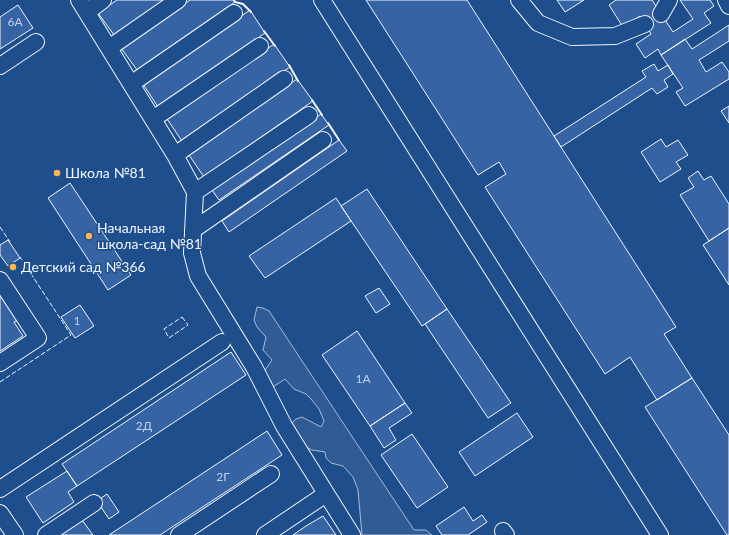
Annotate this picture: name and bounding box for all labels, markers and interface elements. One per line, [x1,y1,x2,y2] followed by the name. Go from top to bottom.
[7,14,23,29] house number: 6А
[65,164,146,181] place label: Школа №81
[52,168,62,178] marker: Школа №81
[97,219,202,252] place label: Начальная школа-сад №81
[84,231,94,241] marker: Начальная школа-сад №81
[21,258,146,275] place label: Детский сад №366
[8,262,18,272] marker: Детский сад №366
[74,313,81,328] house number: 1
[355,371,371,386] house number: 1А
[136,418,153,433] house number: 2Д
[216,469,230,484] house number: 2Г

